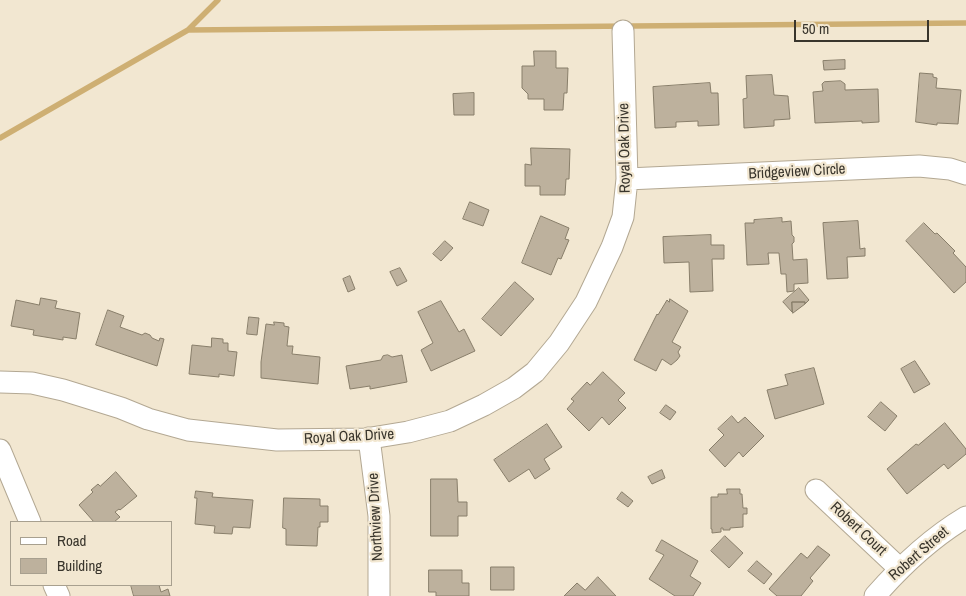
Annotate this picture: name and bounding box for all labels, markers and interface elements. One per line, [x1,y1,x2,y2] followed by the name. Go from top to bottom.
[796,10,931,42] scale bar
[802,18,829,39] text: 50 m
[615,103,635,193] street label: Royal Oak Drive
[748,160,846,184] street label: Bridgeview Circle
[303,426,395,448] street label: Royal Oak Drive
[365,473,387,561] street label: Northview Drive
[826,498,890,560] street label: Robert Court
[10,521,172,586] legend
[885,523,953,585] street label: Robert Street
[57,530,86,551] text: Road
[57,555,102,576] text: Building

